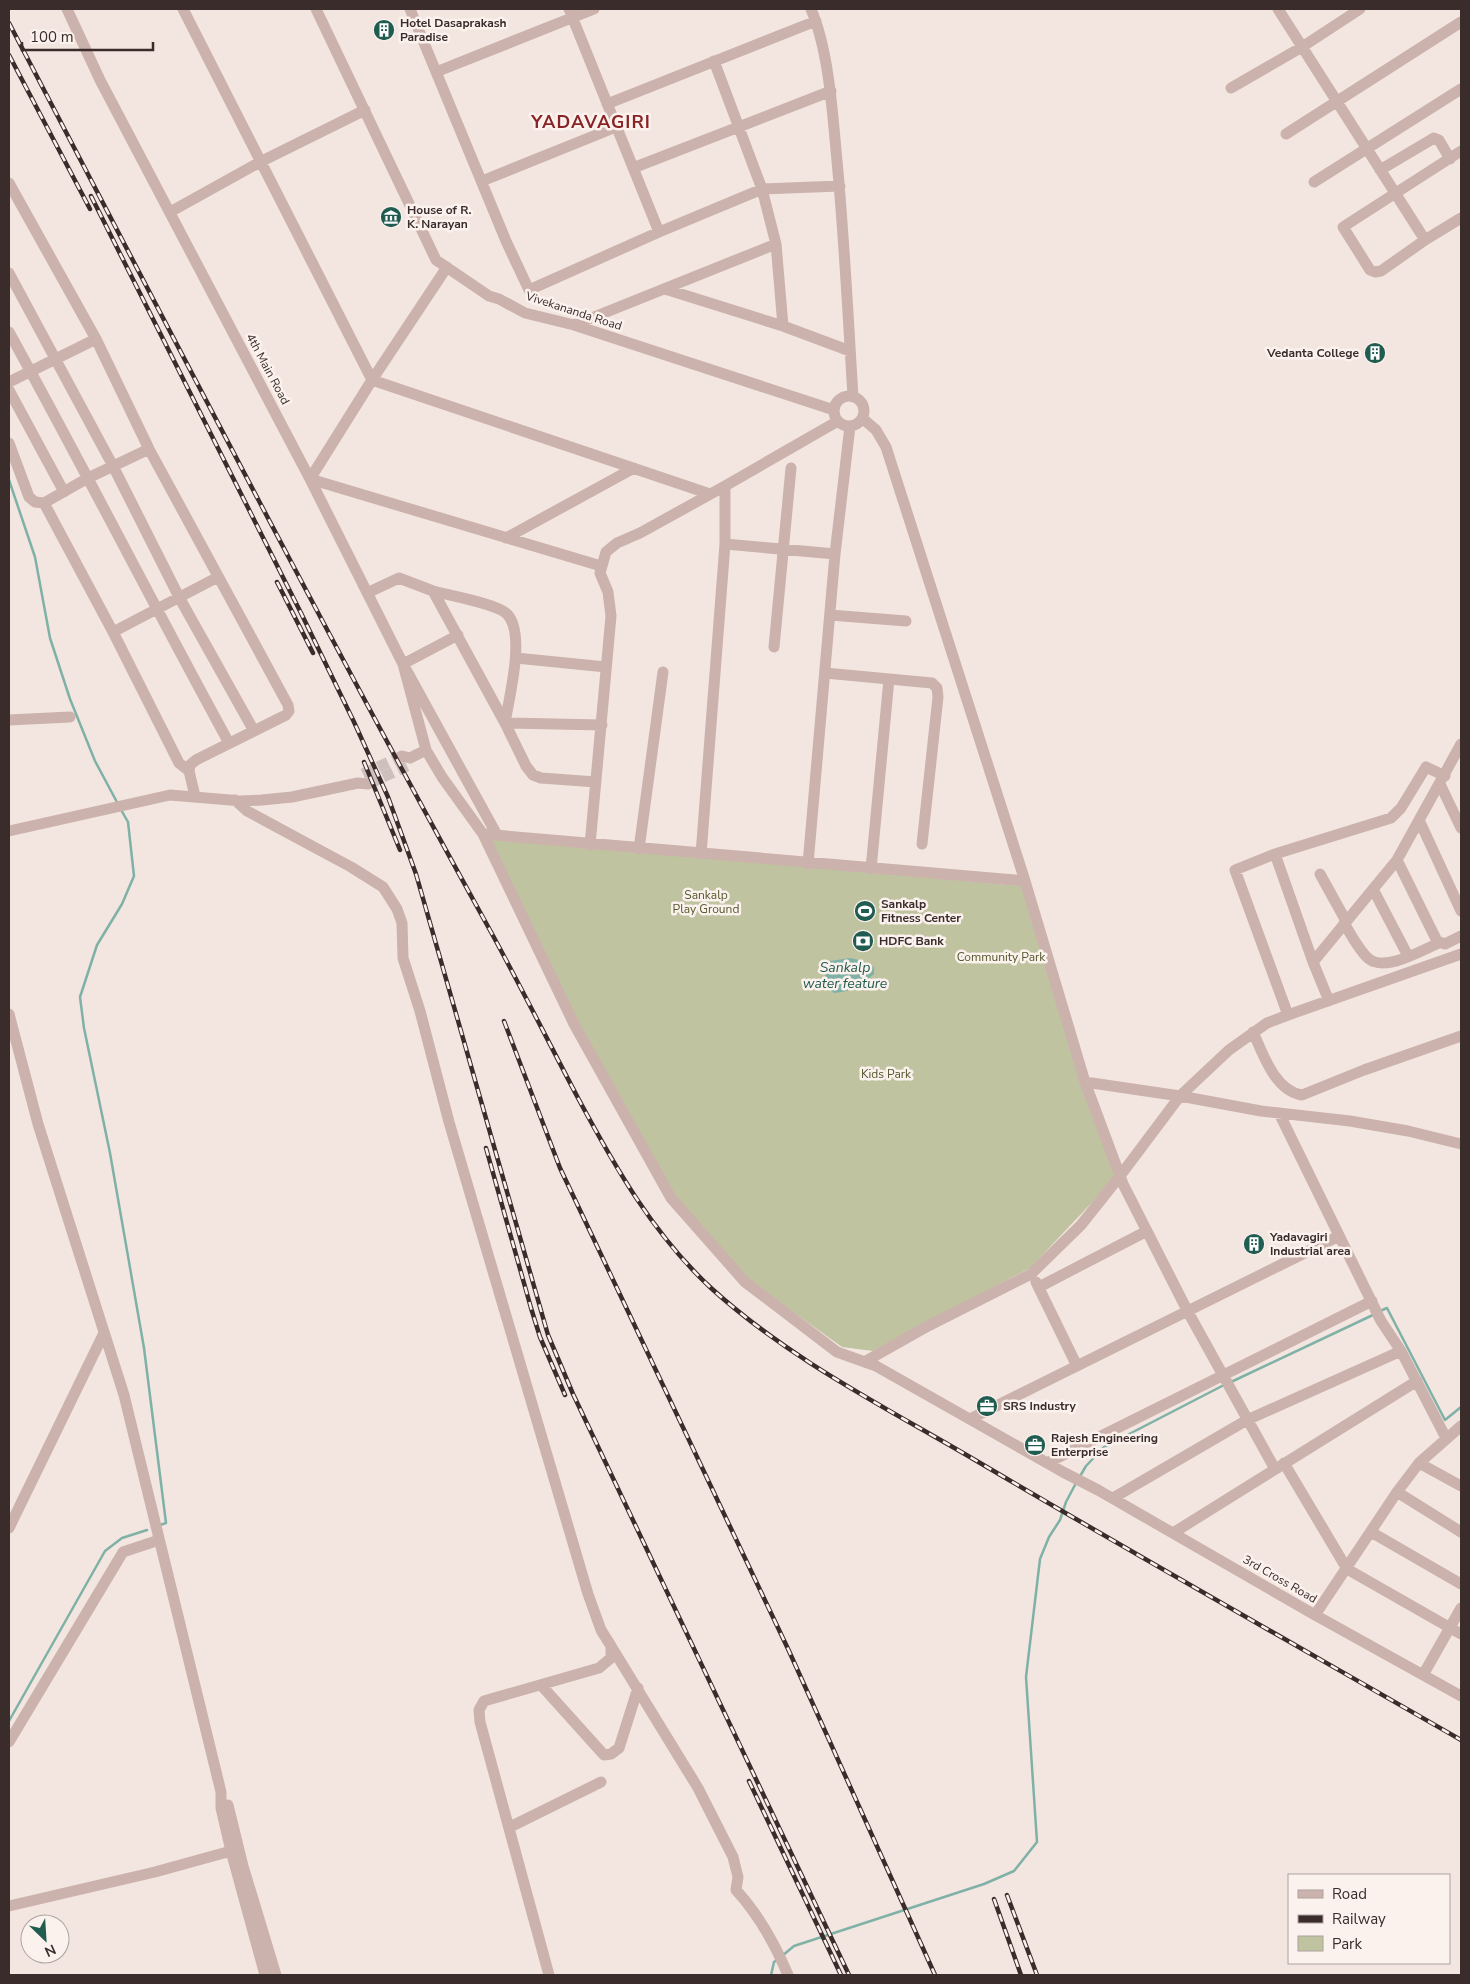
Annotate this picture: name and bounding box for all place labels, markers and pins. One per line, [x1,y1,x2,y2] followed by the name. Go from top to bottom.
[400,15,507,45] place label: Hotel Dasaprakash Paradise
[372,18,396,42] building icon: Hotel Dasaprakash Paradise
[407,202,471,232] place label: House of R. K. Narayan
[379,205,403,229] museum icon: House of R. K. Narayan
[1363,341,1387,365] building icon: Vedanta College
[1266,345,1359,361] place label: Vedanta College
[881,896,961,926] place label: Sankalp Fitness Center
[853,899,877,923] sports icon: Sankalp Fitness Center
[851,929,875,953] bank icon: HDFC Bank
[879,933,944,949] place label: HDFC Bank
[1269,1229,1351,1259] place label: Yadavagiri Industrial area
[1242,1232,1266,1256] building icon: Yadavagiri Industrial area
[975,1394,999,1418] office icon: SRS Industry
[1003,1398,1077,1414] place label: SRS Industry
[1051,1430,1158,1460] place label: Rajesh Engineering Enterprise
[1023,1433,1047,1457] office icon: Rajesh Engineering Enterprise

